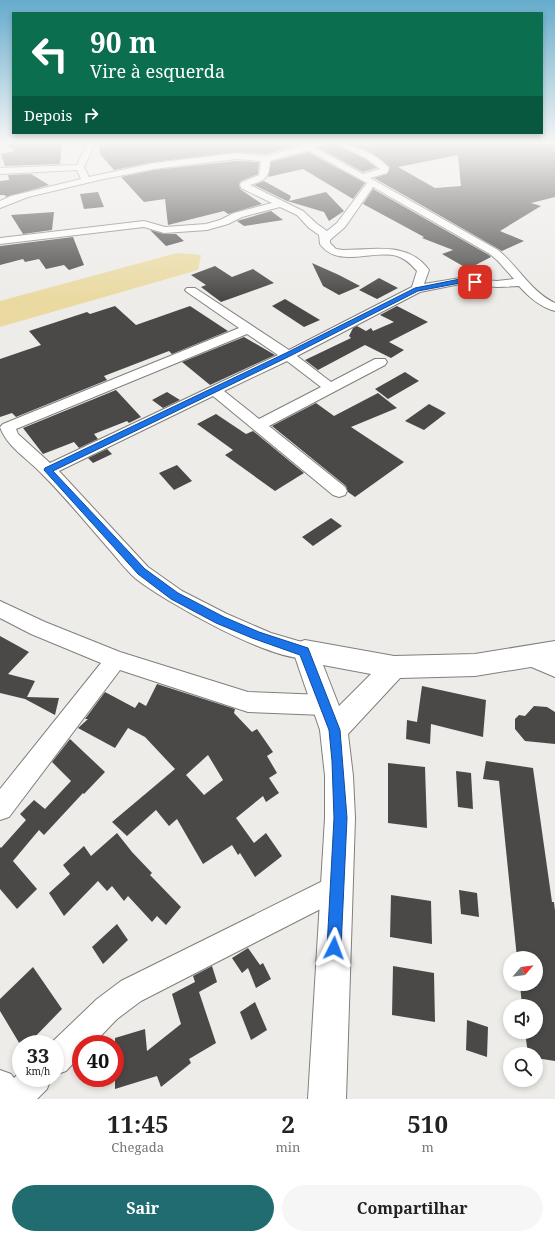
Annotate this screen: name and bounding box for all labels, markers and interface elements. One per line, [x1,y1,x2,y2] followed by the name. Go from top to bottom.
[90,23,157,61] text: 90 m
[24,28,76,80] icon: left
[90,59,225,83] text: Vire à esquerda
[80,104,102,126] icon: right
[24,105,72,125] text: Depois
[458,265,492,299] pin
[464,271,486,293] icon: arrive
[313,927,355,969] position arrow
[503,951,543,991] north arrow
[503,951,543,1087] map controls
[503,999,543,1039] button: sound
[72,1035,124,1087] speed limit sign: 40
[27,1042,49,1069] text: 33
[503,1047,543,1087] button: search
[26,1064,50,1078] text: km/h
[107,1107,169,1140] text: 11:45
[281,1107,295,1140] text: 2
[407,1107,448,1140] text: 510
[111,1138,164,1156] text: Chegada
[275,1138,300,1156] text: min
[421,1138,434,1156] text: m
[12,1185,274,1231] button: Sair
[282,1185,543,1231] button: Compartilhar

